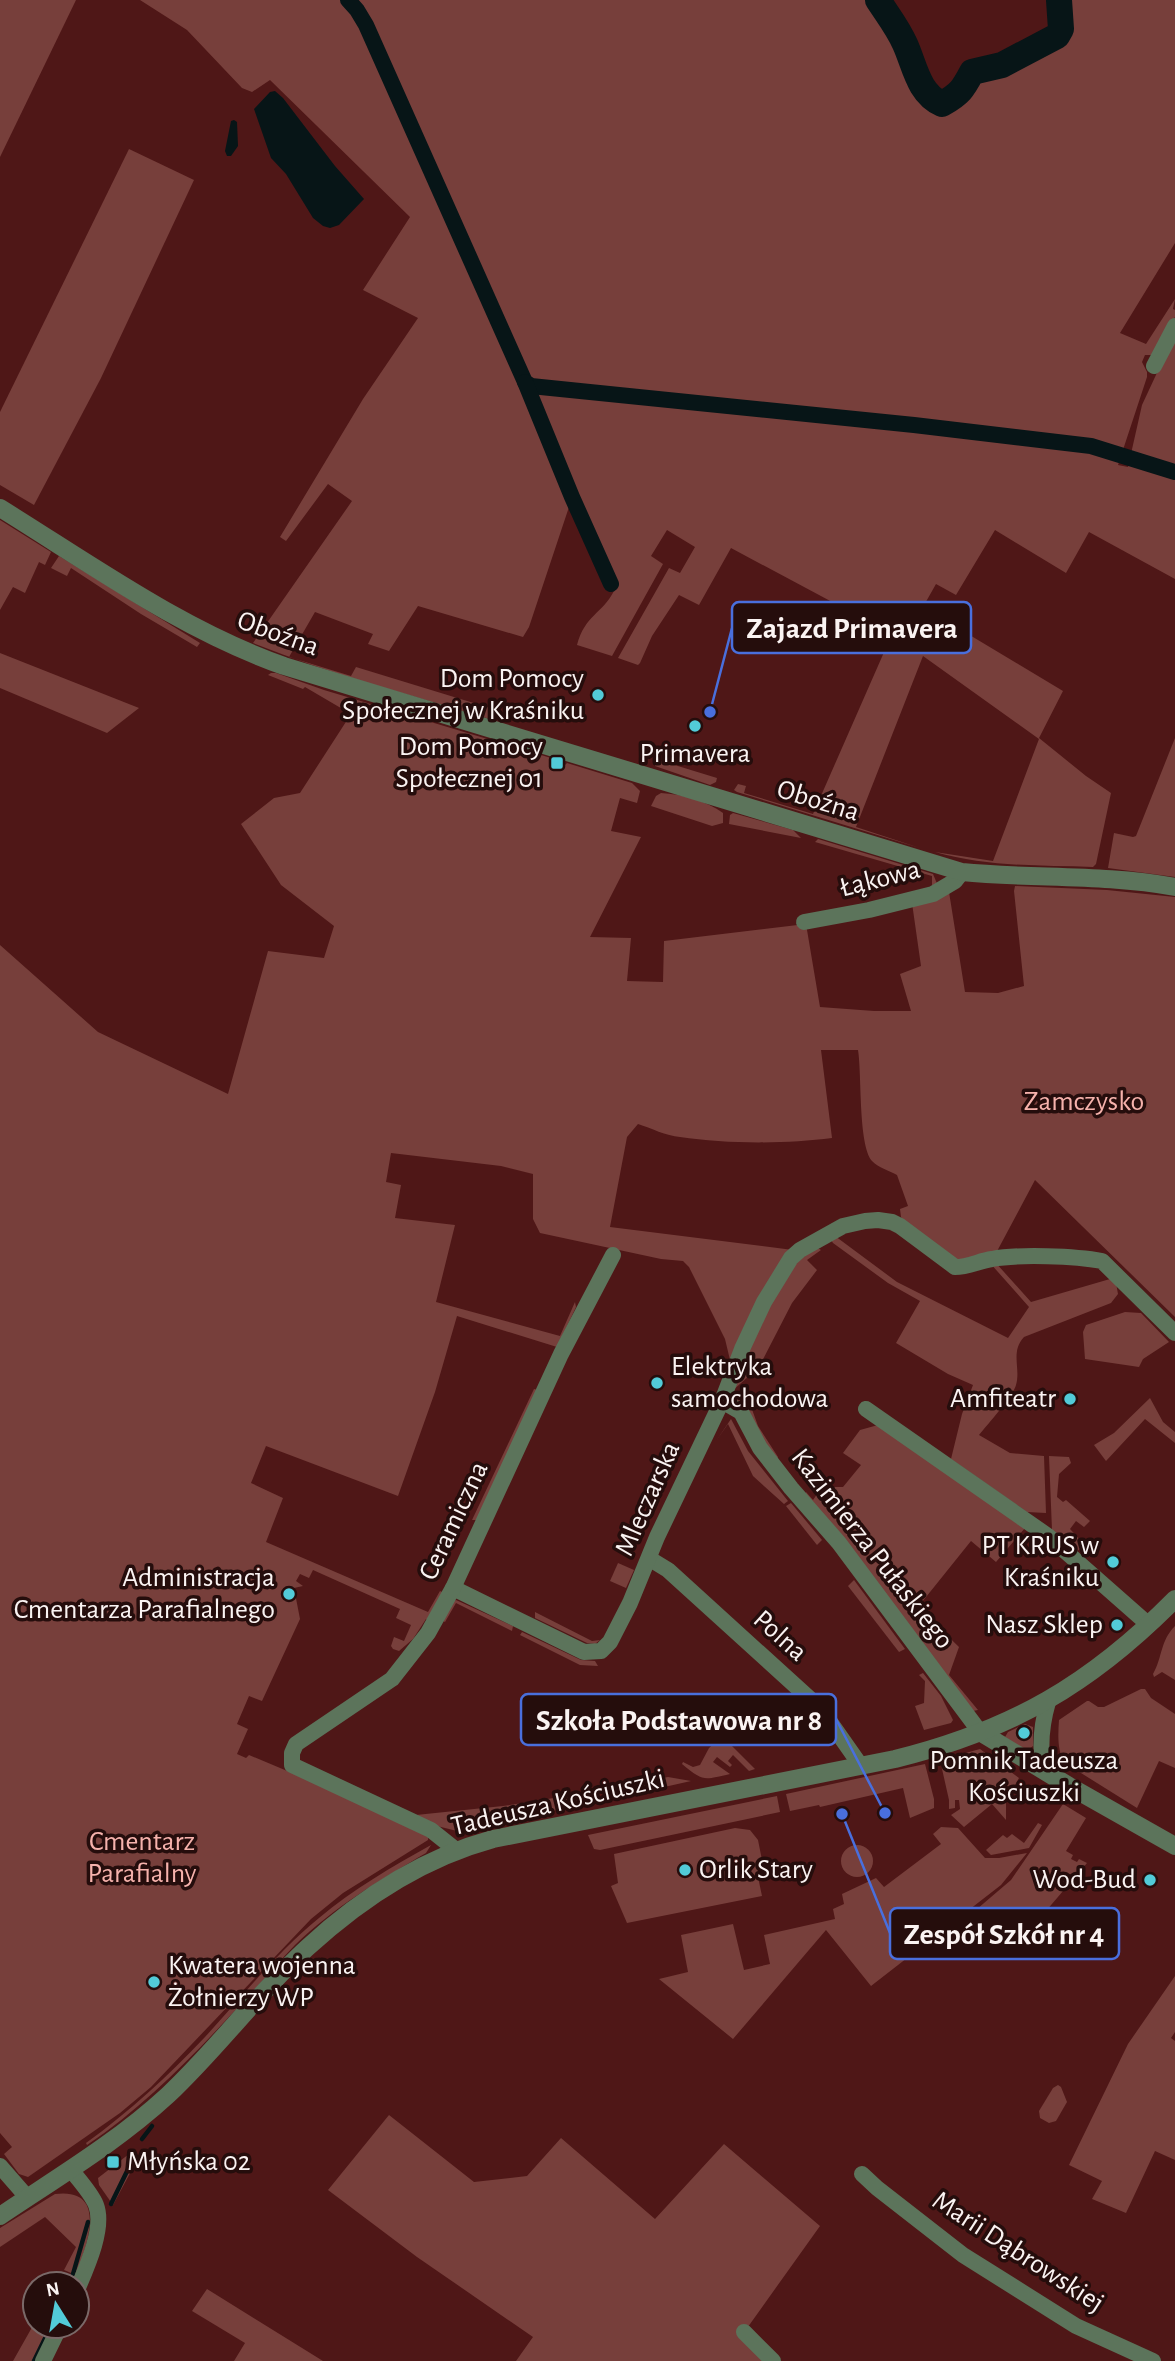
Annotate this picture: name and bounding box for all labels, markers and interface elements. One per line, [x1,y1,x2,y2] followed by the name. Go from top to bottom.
[732,602,971,653] callout: Zajazd Primavera
[234,606,323,662] street label: Oboźna
[746,614,958,644] text: Zajazd Primavera
[342,665,584,725] place label: Dom Pomocy Społecznej w Kraśniku
[590,687,606,703] marker: Dom Pomocy Społecznej w Kraśniku
[687,718,703,734] marker: Primavera
[395,733,543,793] place label: Dom Pomocy Społecznej 01
[639,740,751,768] place label: Primavera
[549,755,565,771] marker: Dom Pomocy Społecznej 01
[774,775,863,827] street label: Oboźna
[837,855,923,903] street label: Łąkowa
[1024,1088,1144,1116] park label: Zamczysko
[671,1353,829,1413] place label: Elektryka samochodowa
[649,1375,665,1391] marker: Elektryka samochodowa
[950,1385,1056,1413] place label: Amfiteatr
[1062,1391,1078,1407] marker: Amfiteatr
[611,1438,686,1560] street label: Mleczarska
[786,1444,958,1654] street label: Kazimierza Pułaskiego
[414,1457,494,1585] street label: Ceramiczna
[982,1532,1099,1592] place label: PT KRUS w Kraśniku
[1105,1554,1121,1570] marker: PT KRUS w Kraśniku
[14,1564,275,1624] place label: Administracja Cmentarza Parafialnego
[281,1586,297,1602] marker: Administracja Cmentarza Parafialnego
[748,1605,812,1667] street label: Polna
[985,1611,1103,1639] place label: Nasz Sklep
[1109,1617,1125,1633] marker: Nasz Sklep
[521,1694,836,1745] callout: Szkoła Podstawowa nr 8
[536,1706,822,1736] text: Szkoła Podstawowa nr 8
[1016,1725,1032,1741] marker: Pomnik Tadeusza Kościuszki
[930,1747,1119,1807] place label: Pomnik Tadeusza Kościuszki
[449,1765,667,1841] street label: Tadeusza Kościuszki
[87,1828,197,1888] park label: Cmentarz Parafialny
[699,1856,813,1884] place label: Orlik Stary
[677,1862,693,1878] marker: Orlik Stary
[1032,1866,1136,1894] place label: Wod-Bud
[1142,1872,1158,1888] marker: Wod-Bud
[890,1908,1119,1959] callout: Zespół Szkół nr 4
[904,1920,1104,1950] text: Zespół Szkół nr 4
[168,1952,356,2012] place label: Kwatera wojenna Żołnierzy WP
[146,1974,162,1990] marker: Kwatera wojenna Żołnierzy WP
[127,2148,250,2176] place label: Młyńska 02
[105,2154,121,2170] marker: Młyńska 02
[927,2186,1109,2318] street label: Marii Dąbrowskiej
[21,2270,91,2340] north arrow
[45,2279,61,2300] text: N

